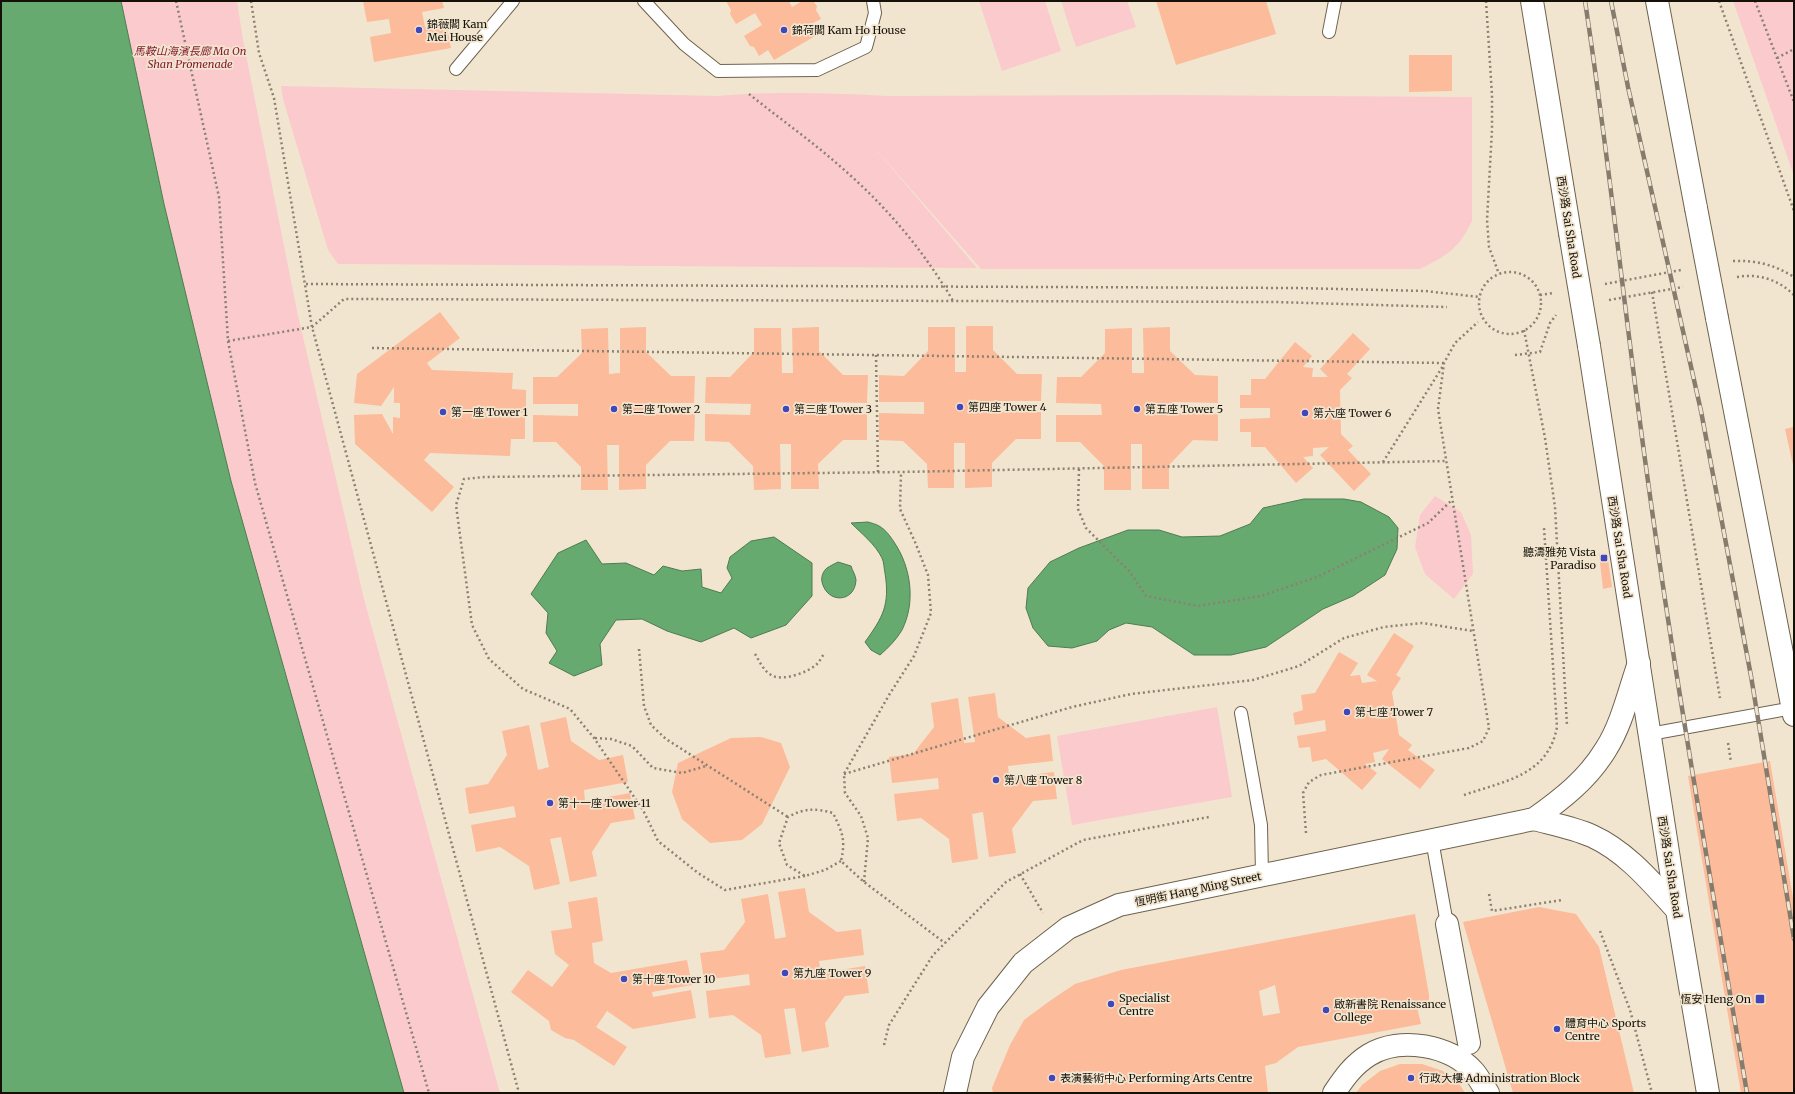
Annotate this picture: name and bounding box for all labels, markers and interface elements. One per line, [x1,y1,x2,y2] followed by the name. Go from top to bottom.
[427,17,487,44] place label: 錦薇閣 Kam Mei House
[792,23,906,37] place label: 錦荷閣 Kam Ho House
[414,25,424,35] marker: 錦薇閣 Kam Mei House
[779,25,789,35] marker: 錦荷閣 Kam Ho House
[134,44,247,71] park label: 馬鞍山海濱長廊 Ma On Shan Promenade
[1554,175,1584,280] street label: 西沙路 Sai Sha Road
[968,400,1047,414] place label: 第四座 Tower 4
[622,402,700,416] place label: 第二座 Tower 2
[794,402,872,416] place label: 第三座 Tower 3
[955,402,965,412] marker: 第四座 Tower 4
[1145,402,1223,416] place label: 第五座 Tower 5
[609,404,619,414] marker: 第二座 Tower 2
[781,404,791,414] marker: 第三座 Tower 3
[1132,404,1142,414] marker: 第五座 Tower 5
[451,405,528,419] place label: 第一座 Tower 1
[1313,406,1392,420] place label: 第六座 Tower 6
[438,407,448,417] marker: 第一座 Tower 1
[1300,408,1310,418] marker: 第六座 Tower 6
[1605,495,1635,600] street label: 西沙路 Sai Sha Road
[1523,545,1597,572] place label: 聽濤雅苑 Vista Paradiso
[1599,553,1609,563] marker: 聽濤雅苑 Vista Paradiso
[1355,705,1433,719] place label: 第七座 Tower 7
[1342,707,1352,717] marker: 第七座 Tower 7
[1004,773,1083,787] place label: 第八座 Tower 8
[991,775,1001,785] marker: 第八座 Tower 8
[558,796,650,810] place label: 第十一座 Tower 11
[545,798,555,808] marker: 第十一座 Tower 11
[1655,815,1685,920] street label: 西沙路 Sai Sha Road
[1133,869,1263,909] street label: 恆明街 Hang Ming Street
[793,966,872,980] place label: 第九座 Tower 9
[780,968,790,978] marker: 第九座 Tower 9
[632,972,715,986] place label: 第十座 Tower 10
[619,974,629,984] marker: 第十座 Tower 10
[1119,991,1171,1018] place label: Specialist Centre
[1680,992,1752,1006] place label: 恆安 Heng On
[1754,993,1766,1005] marker: 恆安 Heng On
[1334,997,1446,1024] place label: 啟新書院 Renaissance College
[1106,999,1116,1009] marker: Specialist Centre
[1321,1005,1331,1015] marker: 啟新書院 Renaissance College
[1565,1016,1646,1043] place label: 體育中心 Sports Centre
[1552,1024,1562,1034] marker: 體育中心 Sports Centre
[1060,1071,1252,1085] place label: 表演藝術中心 Performing Arts Centre
[1419,1071,1580,1085] place label: 行政大樓 Administration Block
[1047,1073,1057,1083] marker: 表演藝術中心 Performing Arts Centre
[1406,1073,1416,1083] marker: 行政大樓 Administration Block

